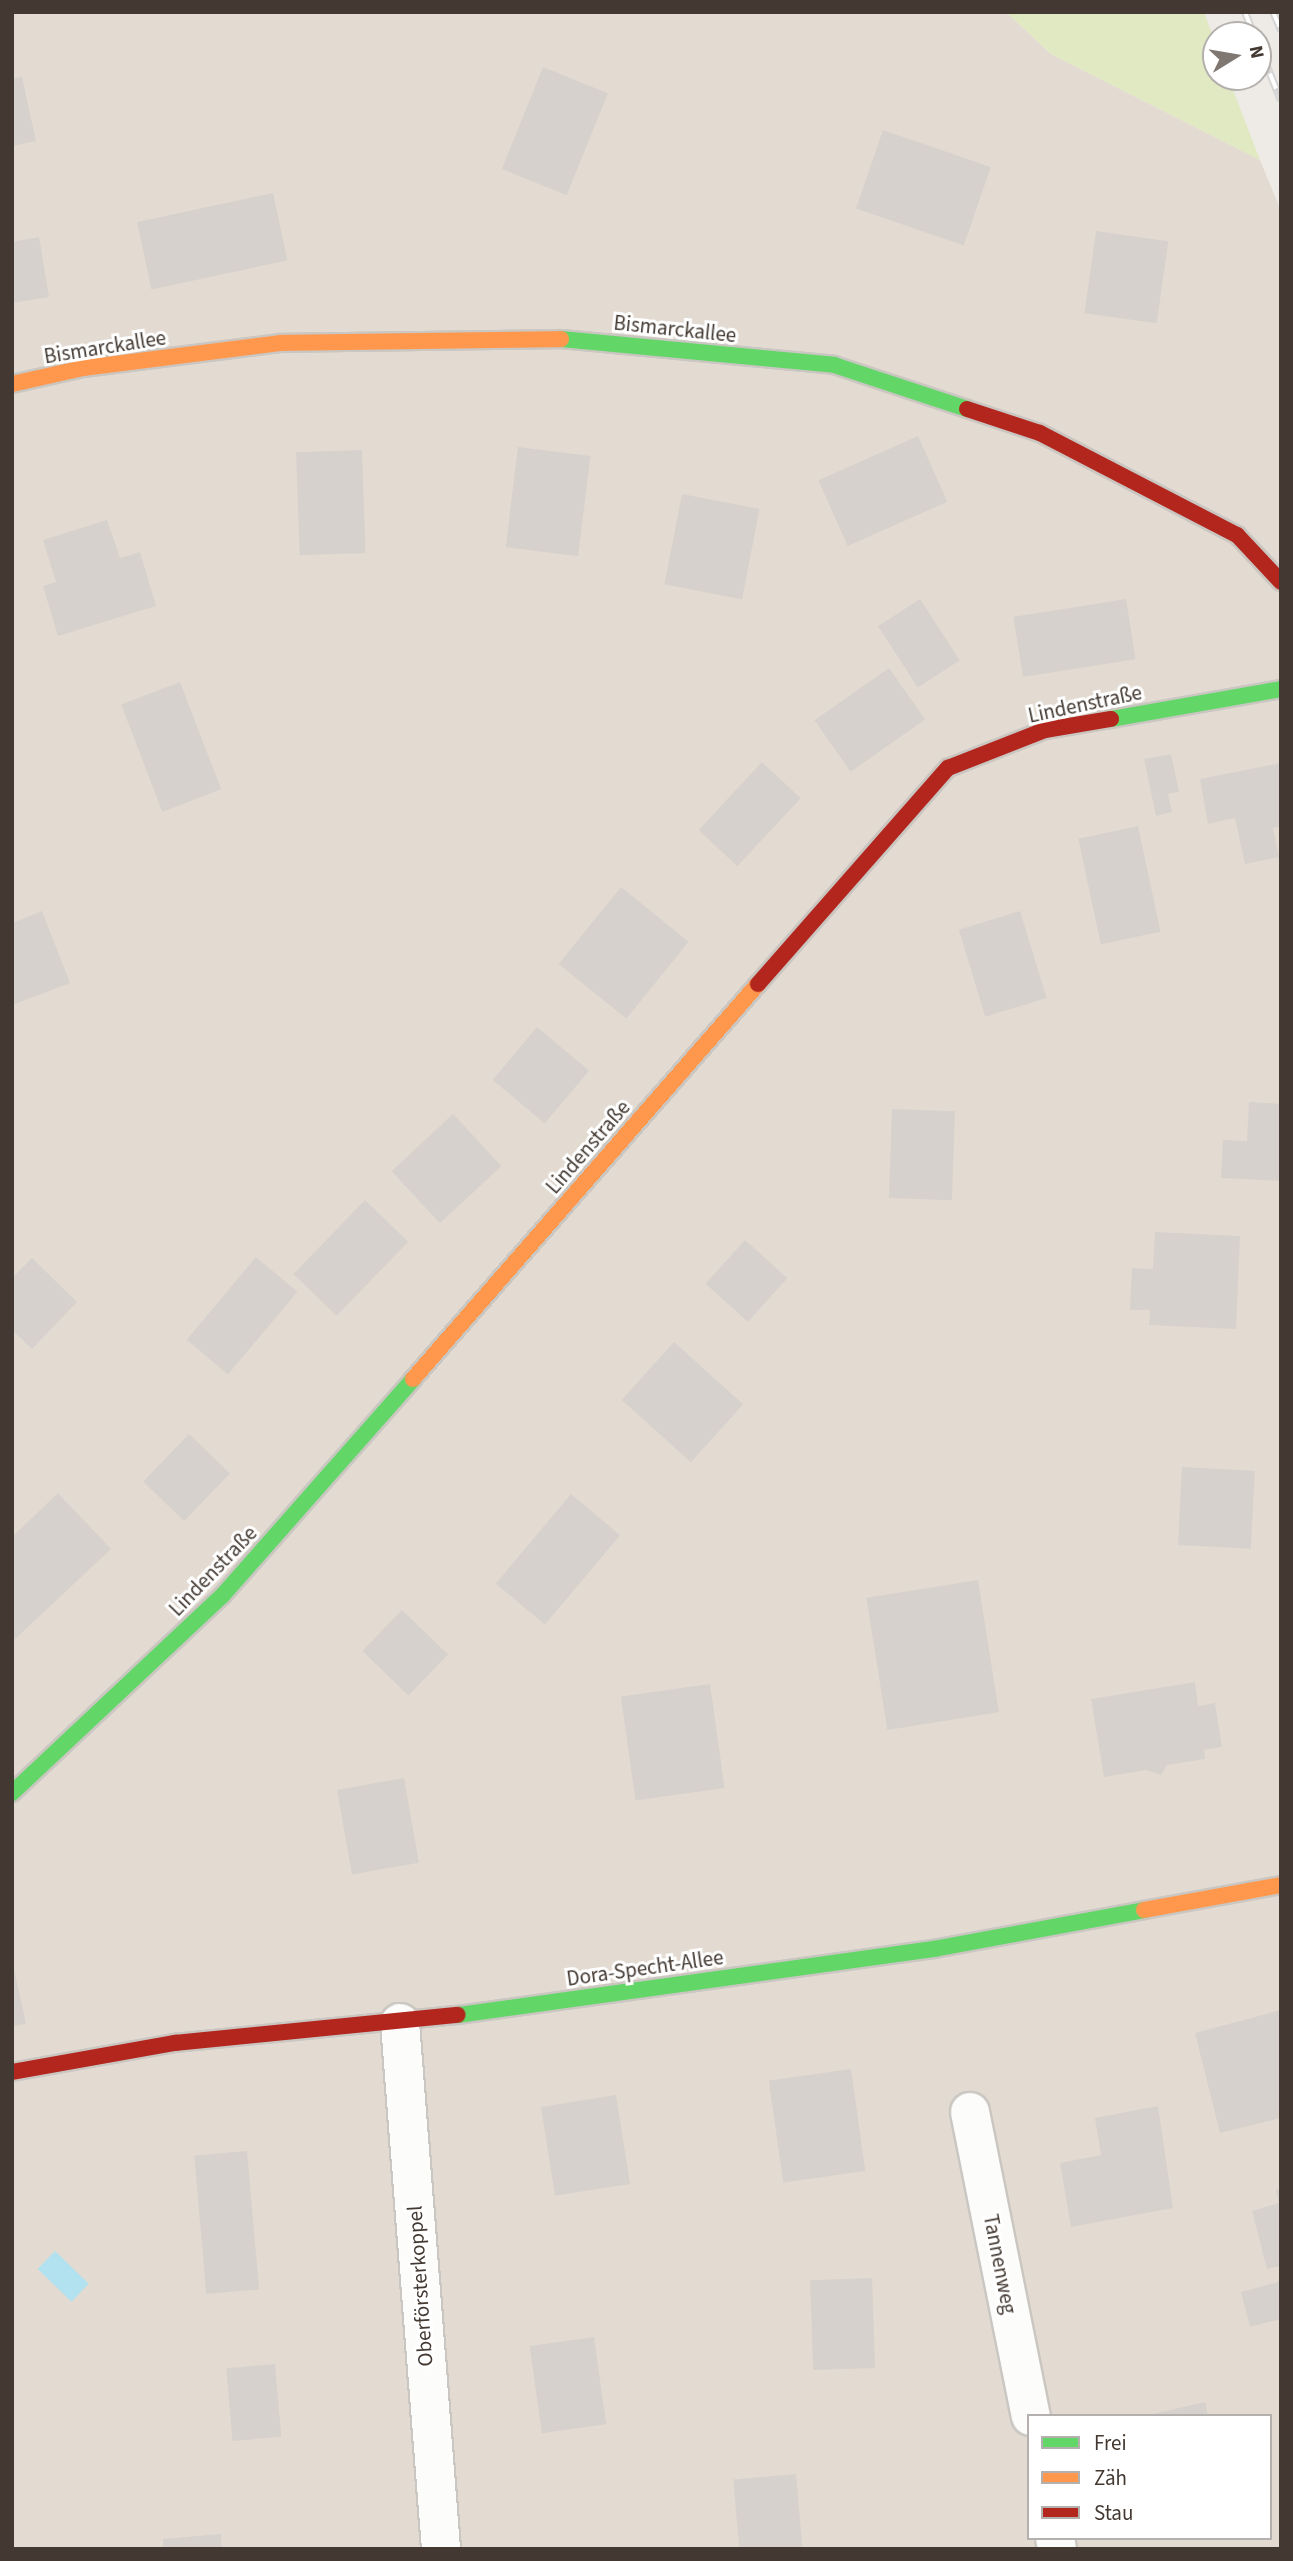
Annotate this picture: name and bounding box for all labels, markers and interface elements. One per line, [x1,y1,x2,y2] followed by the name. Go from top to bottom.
[1202,21,1272,91] north arrow
[1242,43,1271,61] text: N
[612,310,738,348] street label: Bismarckallee
[42,325,168,369] street label: Bismarckallee
[1026,680,1144,728] street label: Lindenstraße
[541,1095,635,1199] street label: Lindenstraße
[164,1521,262,1621] street label: Lindenstraße
[565,1945,725,1991] street label: Dora-Specht-Allee
[402,2205,438,2367] street label: Oberförsterkoppel
[978,2212,1022,2316] street label: Tannenweg
[1027,2414,1272,2540] legend
[1094,2428,1127,2458] text: Frei
[1094,2463,1127,2493] text: Zäh
[1094,2498,1133,2528] text: Stau

